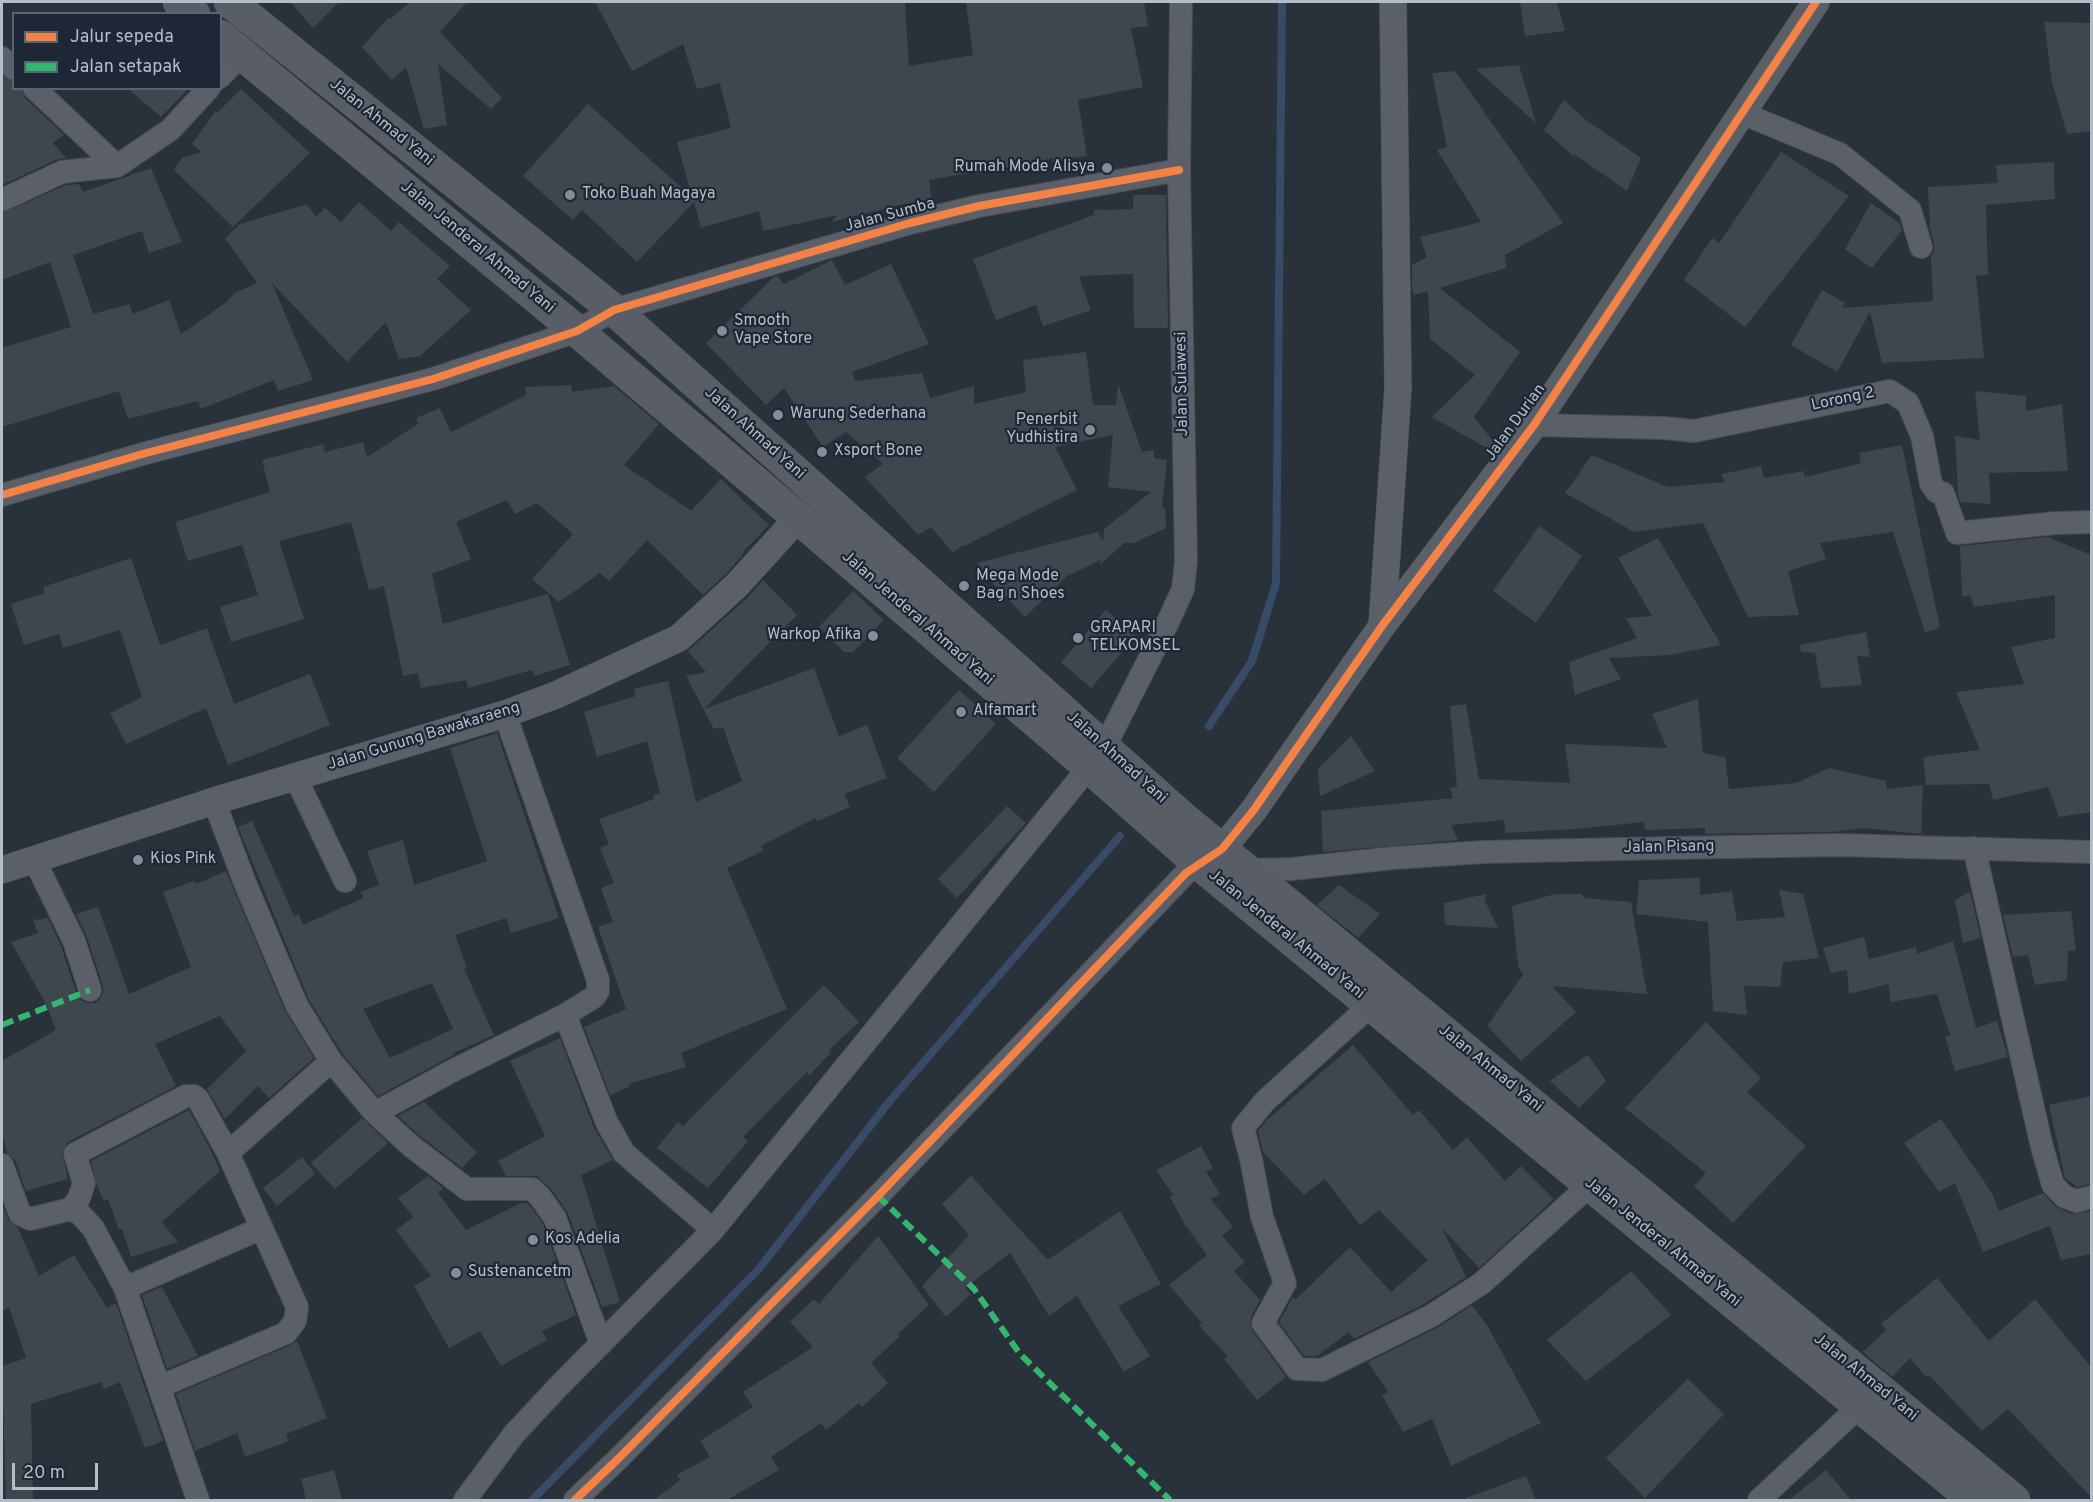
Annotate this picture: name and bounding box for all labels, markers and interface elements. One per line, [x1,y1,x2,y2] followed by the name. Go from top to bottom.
[12,12,222,90] legend
[70,26,174,49] text: Jalur sepeda
[70,56,182,79] text: Jalan setapak
[325,75,437,171] street label: Jalan Ahmad Yani
[954,158,1095,178] place label: Rumah Mode Alisya
[1100,161,1114,175] marker: Rumah Mode Alisya
[396,178,558,318] street label: Jalan Jenderal Ahmad Yani
[582,185,715,205] place label: Toko Buah Magaya
[563,188,577,202] marker: Toko Buah Magaya
[843,195,937,237] street label: Jalan Sumba
[734,312,812,350] place label: Smooth Vape Store
[715,324,729,338] marker: Smooth Vape Store
[1172,331,1194,437] street label: Jalan Sulawesi
[1482,381,1550,465] street label: Jalan Durian
[700,384,808,484] street label: Jalan Ahmad Yani
[1810,384,1876,416] street label: Lorong 2
[790,405,926,425] place label: Warung Sederhana
[771,408,785,422] marker: Warung Sederhana
[1006,411,1078,449] place label: Penerbit Yudhistira
[1083,423,1097,437] marker: Penerbit Yudhistira
[834,442,923,462] place label: Xsport Bone
[815,445,829,459] marker: Xsport Bone
[837,548,997,690] street label: Jalan Jenderal Ahmad Yani
[976,567,1065,605] place label: Mega Mode Bag n Shoes
[957,579,971,593] marker: Mega Mode Bag n Shoes
[1090,619,1180,657] place label: GRAPARI TELKOMSEL
[767,626,861,646] place label: Warkop Afika
[866,629,880,643] marker: Warkop Afika
[1071,631,1085,645] marker: GRAPARI TELKOMSEL
[326,699,522,775] street label: Jalan Gunung Bawakaraeng
[973,702,1037,722] place label: Alfamart
[954,705,968,719] marker: Alfamart
[1062,708,1170,808] street label: Jalan Ahmad Yani
[1623,838,1715,858] street label: Jalan Pisang
[150,850,216,870] place label: Kios Pink
[131,853,145,867] marker: Kios Pink
[1204,866,1368,1004] street label: Jalan Jenderal Ahmad Yani
[1434,1021,1546,1117] street label: Jalan Ahmad Yani
[1580,1174,1744,1312] street label: Jalan Jenderal Ahmad Yani
[545,1230,620,1250] place label: Kos Adelia
[526,1233,540,1247] marker: Kos Adelia
[468,1263,571,1283] place label: Sustenancetm
[449,1266,463,1280] marker: Sustenancetm
[1809,1330,1921,1426] street label: Jalan Ahmad Yani
[15,1451,100,1489] scale bar
[23,1462,65,1485] text: 20 m

